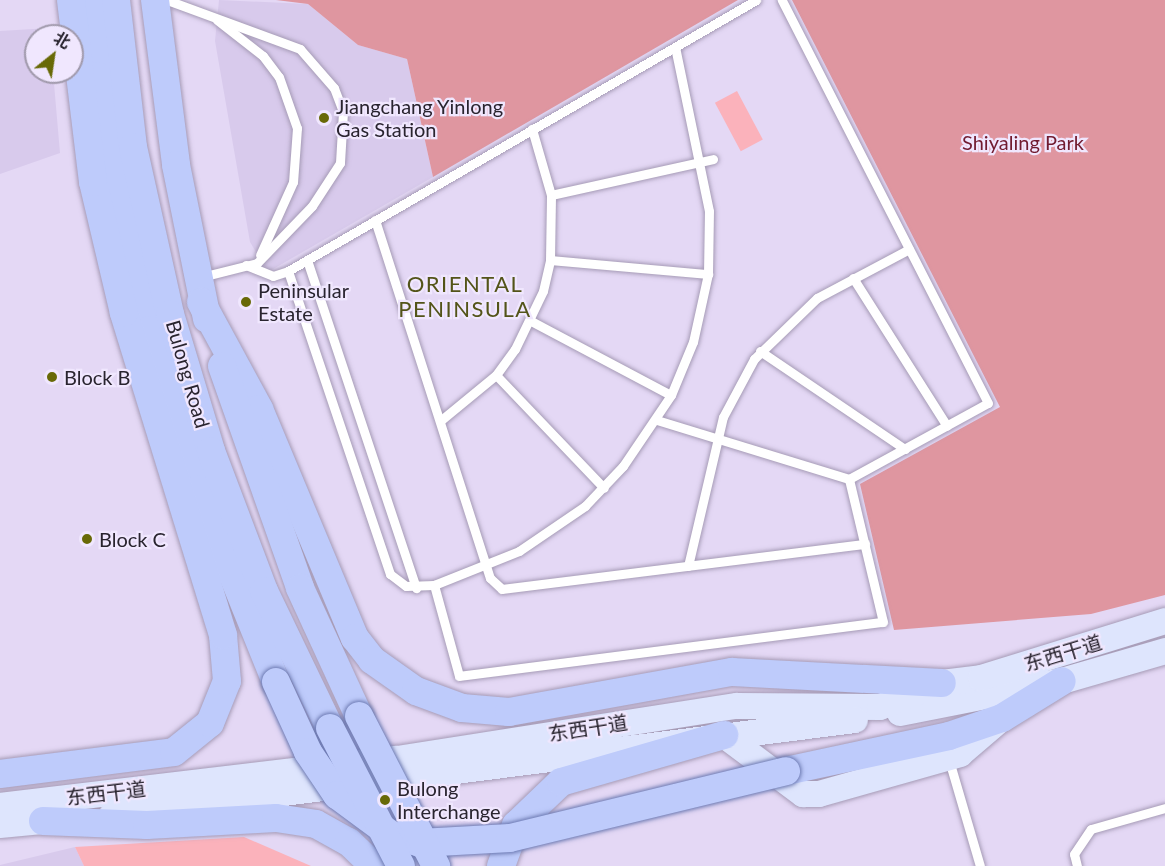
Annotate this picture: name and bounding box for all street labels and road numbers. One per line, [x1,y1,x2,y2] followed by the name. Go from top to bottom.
[161,317,215,431] street label: Bulong Road
[1021,630,1105,676] street label: 东西干道
[547,710,629,746] street label: 东西干道
[65,776,147,810] street label: 东西干道

